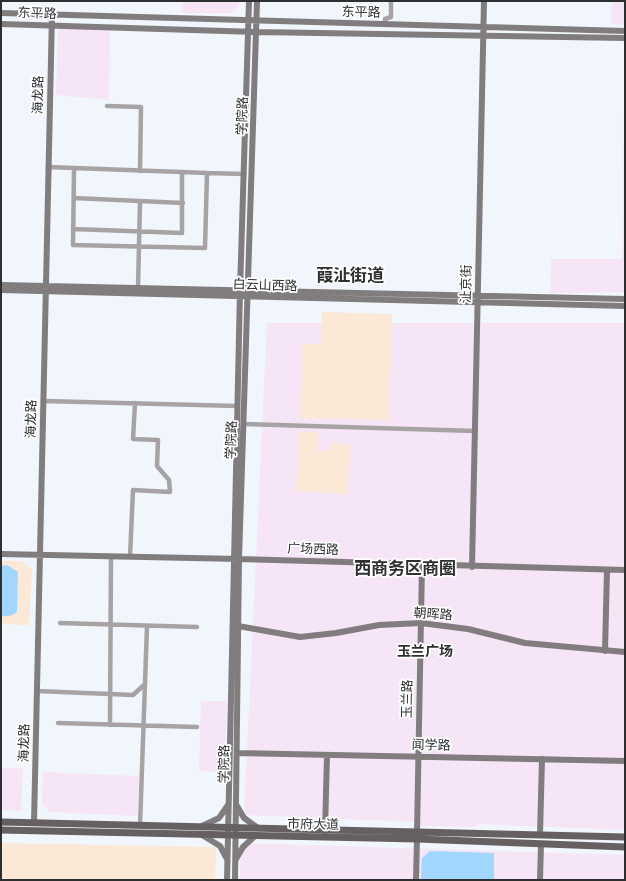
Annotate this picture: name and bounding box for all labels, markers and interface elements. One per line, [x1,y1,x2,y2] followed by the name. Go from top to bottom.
[341,5,381,21] street label: 东平路
[17,6,57,22] street label: 东平路
[31,75,47,115] street label: 海龙路
[235,96,251,136] street label: 学院路
[459,264,475,304] street label: 沚京街
[316,267,384,287] district label: 葭沚街道
[232,277,298,295] street label: 白云山西路
[24,399,40,439] street label: 海龙路
[224,420,240,460] street label: 学院路
[287,541,339,559] street label: 广场西路
[354,560,456,580] district label: 西商务区商圈
[413,606,453,624] street label: 朝晖路
[397,644,453,660] district label: 玉兰广场
[400,679,416,719] street label: 玉兰路
[17,723,33,763] street label: 海龙路
[411,738,451,754] street label: 闻学路
[217,744,233,784] street label: 学院路
[287,817,339,833] street label: 市府大道

